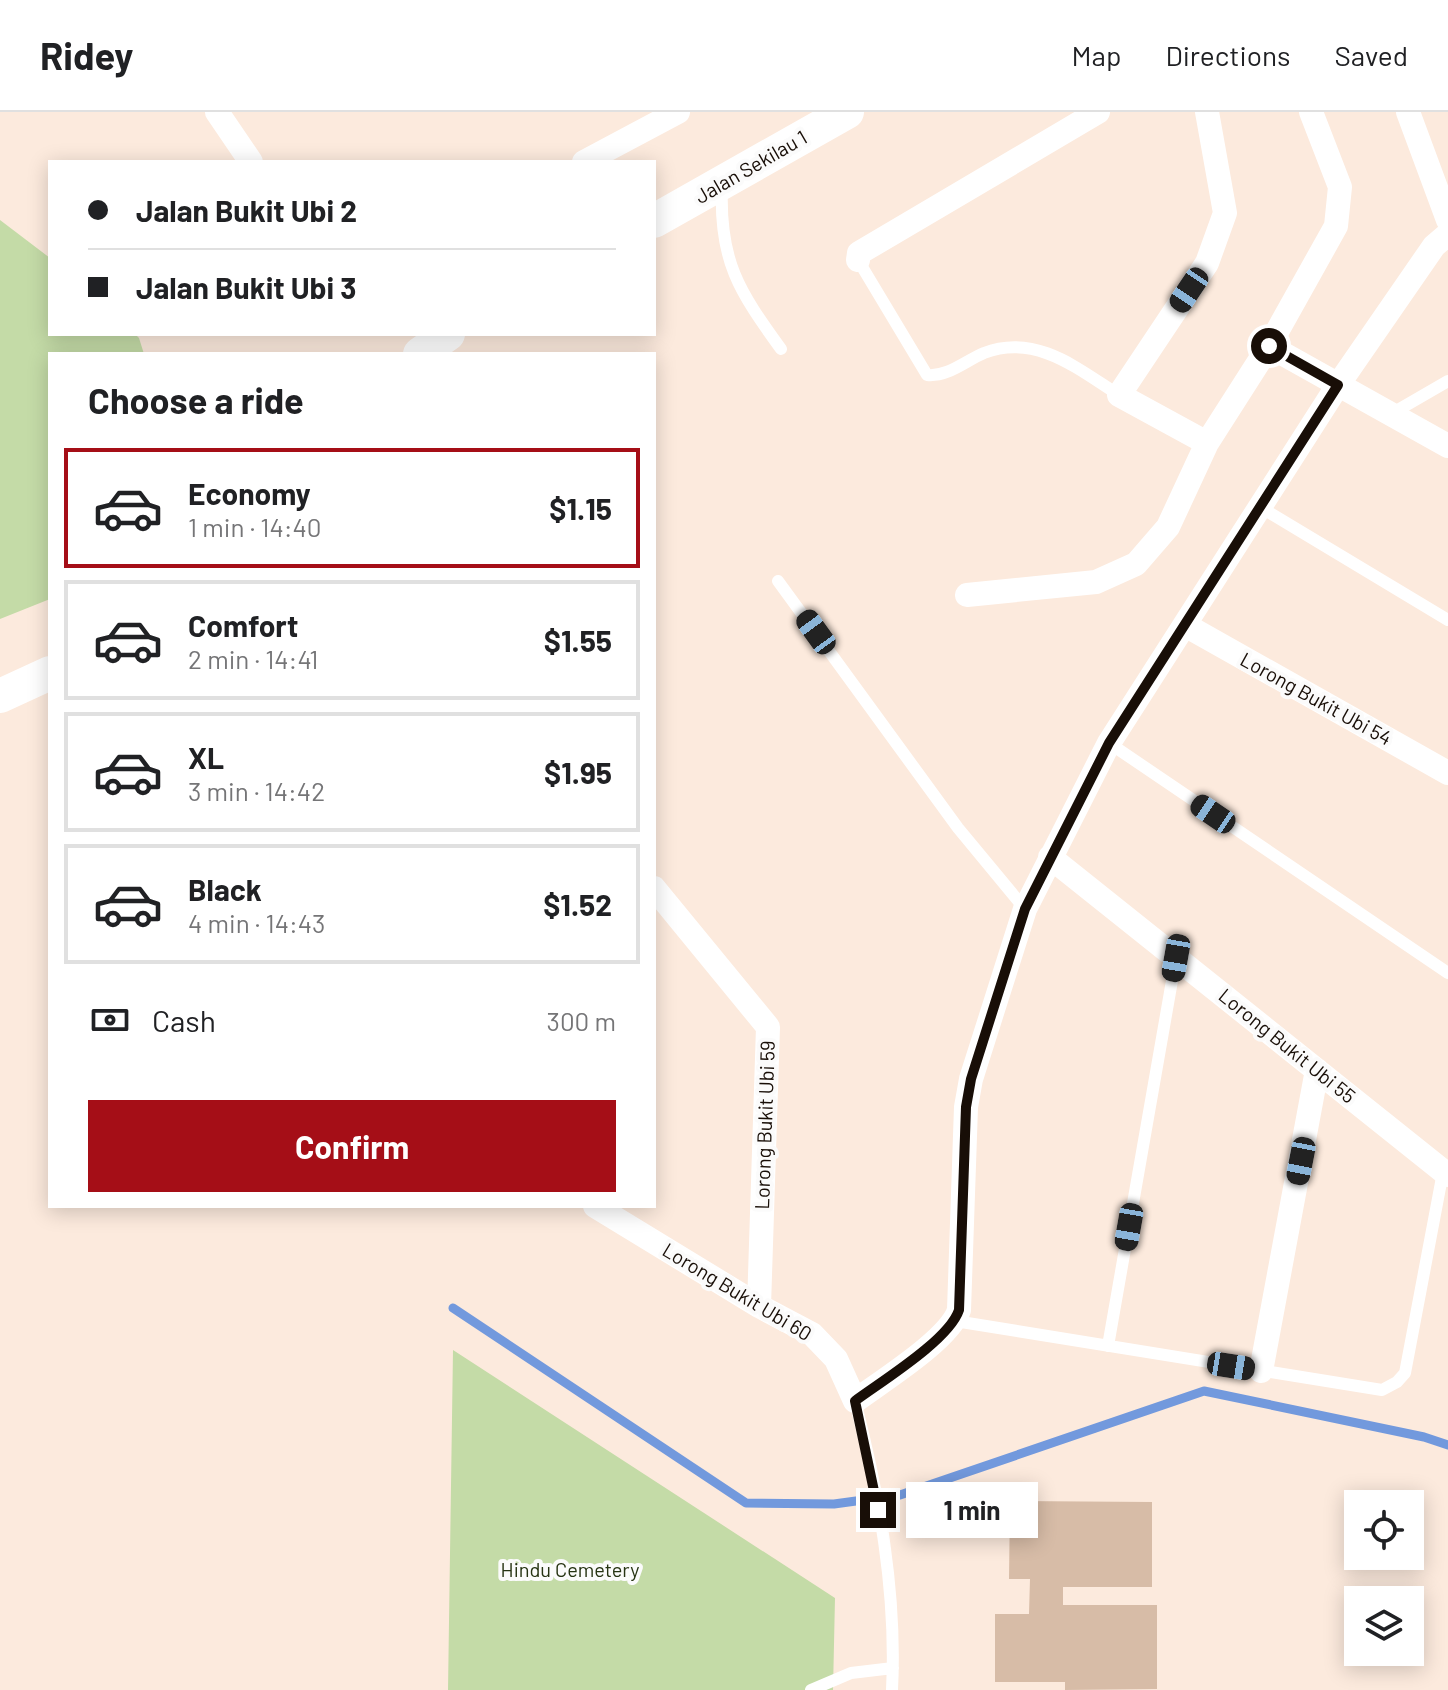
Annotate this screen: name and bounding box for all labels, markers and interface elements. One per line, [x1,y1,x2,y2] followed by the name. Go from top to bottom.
[40,32,133,78] text: Ridey
[1072,38,1121,72] text: Map
[1165,38,1291,72] text: Directions
[1335,38,1408,72] text: Saved
[690,124,811,208] street label: Jalan Sekilau 1
[136,192,357,228] text: Jalan Bukit Ubi 2
[1166,263,1212,317] car
[136,269,356,305] text: Jalan Bukit Ubi 3
[1251,328,1287,364] route start
[88,378,304,421] text: Choose a ride
[92,472,164,544] icon: car
[188,475,311,511] text: Economy
[549,490,612,526] text: $1.15
[188,511,322,542] text: 1 min · 14:40
[92,604,164,676] icon: car
[792,606,840,658] car
[188,607,298,643] text: Comfort
[544,622,612,658] text: $1.55
[188,643,318,674] text: 2 min · 14:41
[1237,647,1396,750] street label: Lorong Bukit Ubi 54
[92,736,164,808] icon: car
[188,739,224,775] text: XL
[544,754,612,790] text: $1.95
[188,775,325,806] text: 3 min · 14:42
[1186,791,1240,837] car
[92,868,164,940] icon: car
[188,871,262,907] text: Black
[543,886,612,922] text: $1.52
[188,907,326,938] text: 4 min · 14:43
[1160,932,1192,984] car
[1215,983,1361,1108] street label: Lorong Bukit Ubi 55
[88,998,132,1042] icon: cash
[152,1002,216,1038] text: Cash
[547,1005,616,1036] text: 300 m
[749,1040,779,1210] street label: Lorong Bukit Ubi 59
[88,1100,616,1192] button: Confirm
[1285,1135,1317,1187] car
[1113,1201,1145,1253] car
[659,1237,816,1345] street label: Lorong Bukit Ubi 60
[1205,1350,1257,1382] car
[906,1482,1038,1538] callout: 1 min
[1344,1490,1424,1666] map controls
[1344,1490,1424,1570] button: locate
[860,1492,896,1528] route end
[944,1494,1000,1525] text: 1 min
[501,1557,639,1581] park label: Hindu Cemetery
[1344,1586,1424,1666] button: layers

